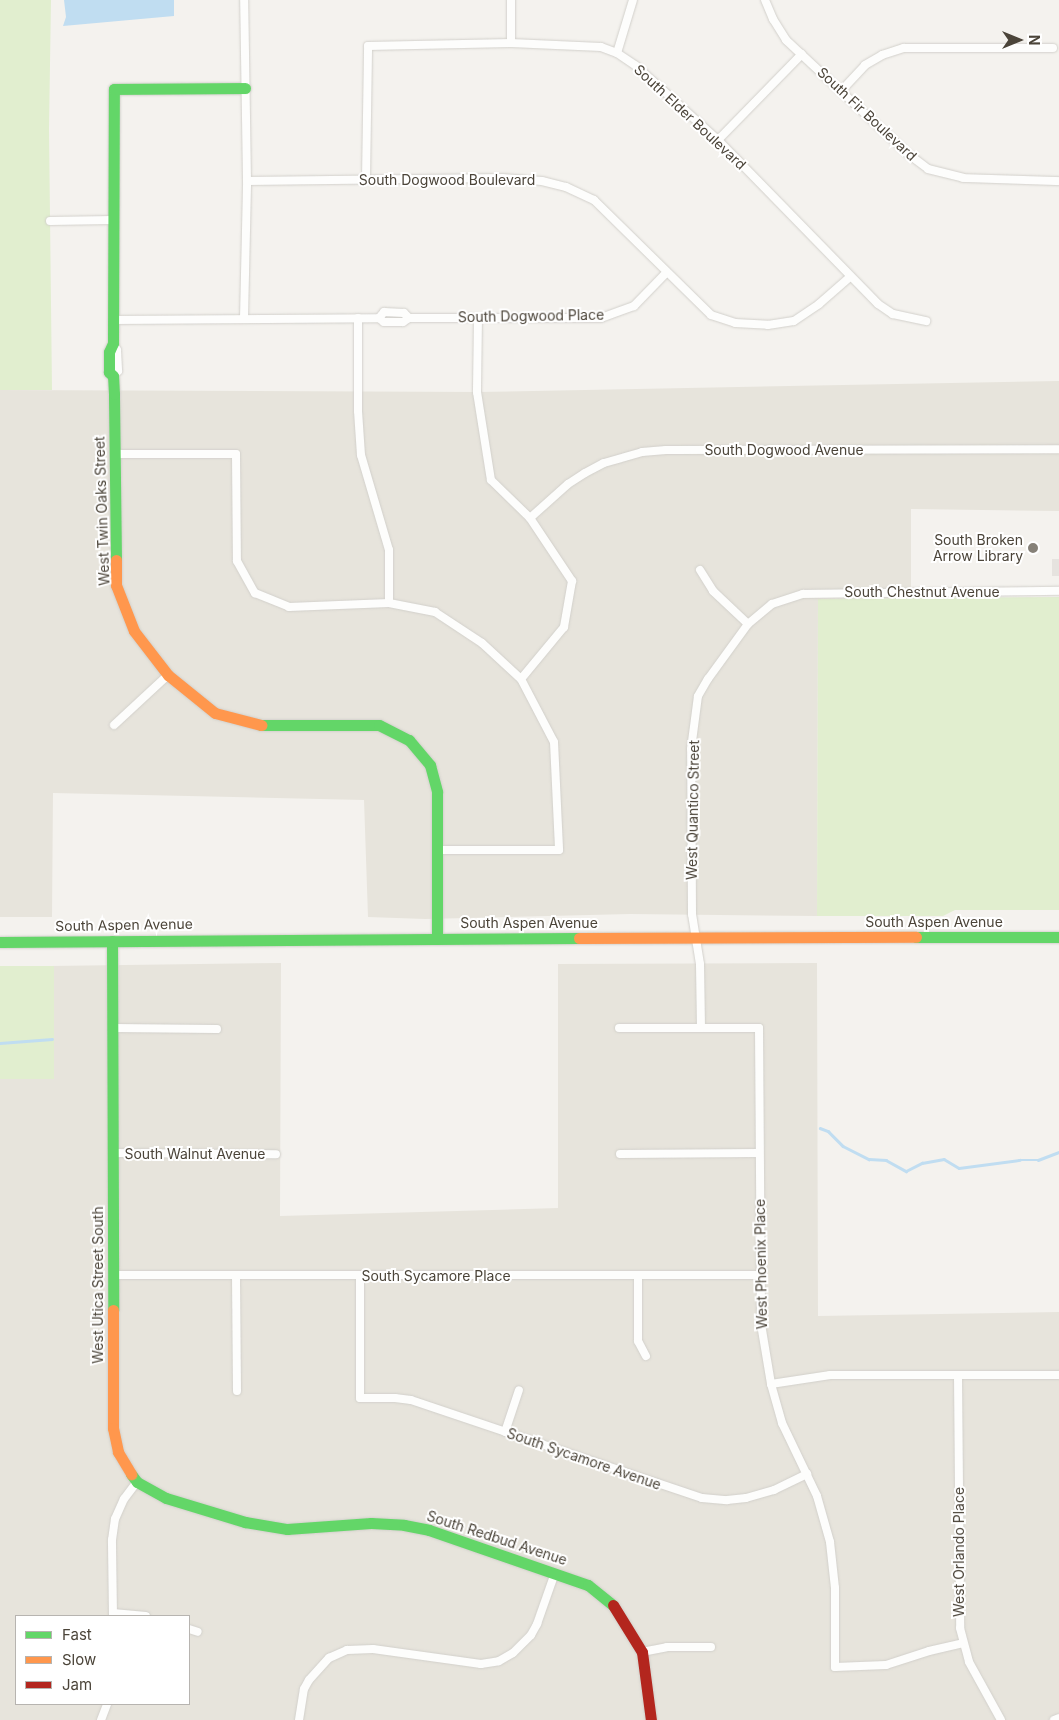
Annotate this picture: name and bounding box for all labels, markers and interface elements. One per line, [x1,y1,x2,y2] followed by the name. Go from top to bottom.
[994,15,1044,65] north arrow
[1026,35,1043,45] text: N
[631,61,749,173] street label: South Elder Boulevard
[814,64,920,164] street label: South Fir Boulevard
[359,172,535,188] street label: South Dogwood Boulevard
[458,306,604,326] street label: South Dogwood Place
[91,436,113,586] street label: West Twin Oaks Street
[704,442,864,458] street label: South Dogwood Avenue
[933,532,1023,564] place label: South Broken Arrow Library
[1027,542,1039,554] marker: South Broken Arrow Library
[844,584,1000,600] street label: South Chestnut Avenue
[683,740,703,880] street label: West Quantico Street
[865,914,1003,930] street label: South Aspen Avenue
[55,915,193,935] street label: South Aspen Avenue
[460,915,598,931] street label: South Aspen Avenue
[124,1146,266,1162] street label: South Walnut Avenue
[751,1199,771,1329] street label: West Phoenix Place
[90,1206,106,1364] street label: West Utica Street South
[361,1268,511,1284] street label: South Sycamore Place
[505,1425,663,1493] street label: South Sycamore Avenue
[951,1487,967,1617] street label: West Orlando Place
[425,1507,569,1569] street label: South Redbud Avenue
[15,1615,190,1705] legend
[62,1625,92,1644] text: Fast
[62,1650,96,1669] text: Slow
[62,1675,92,1694] text: Jam

